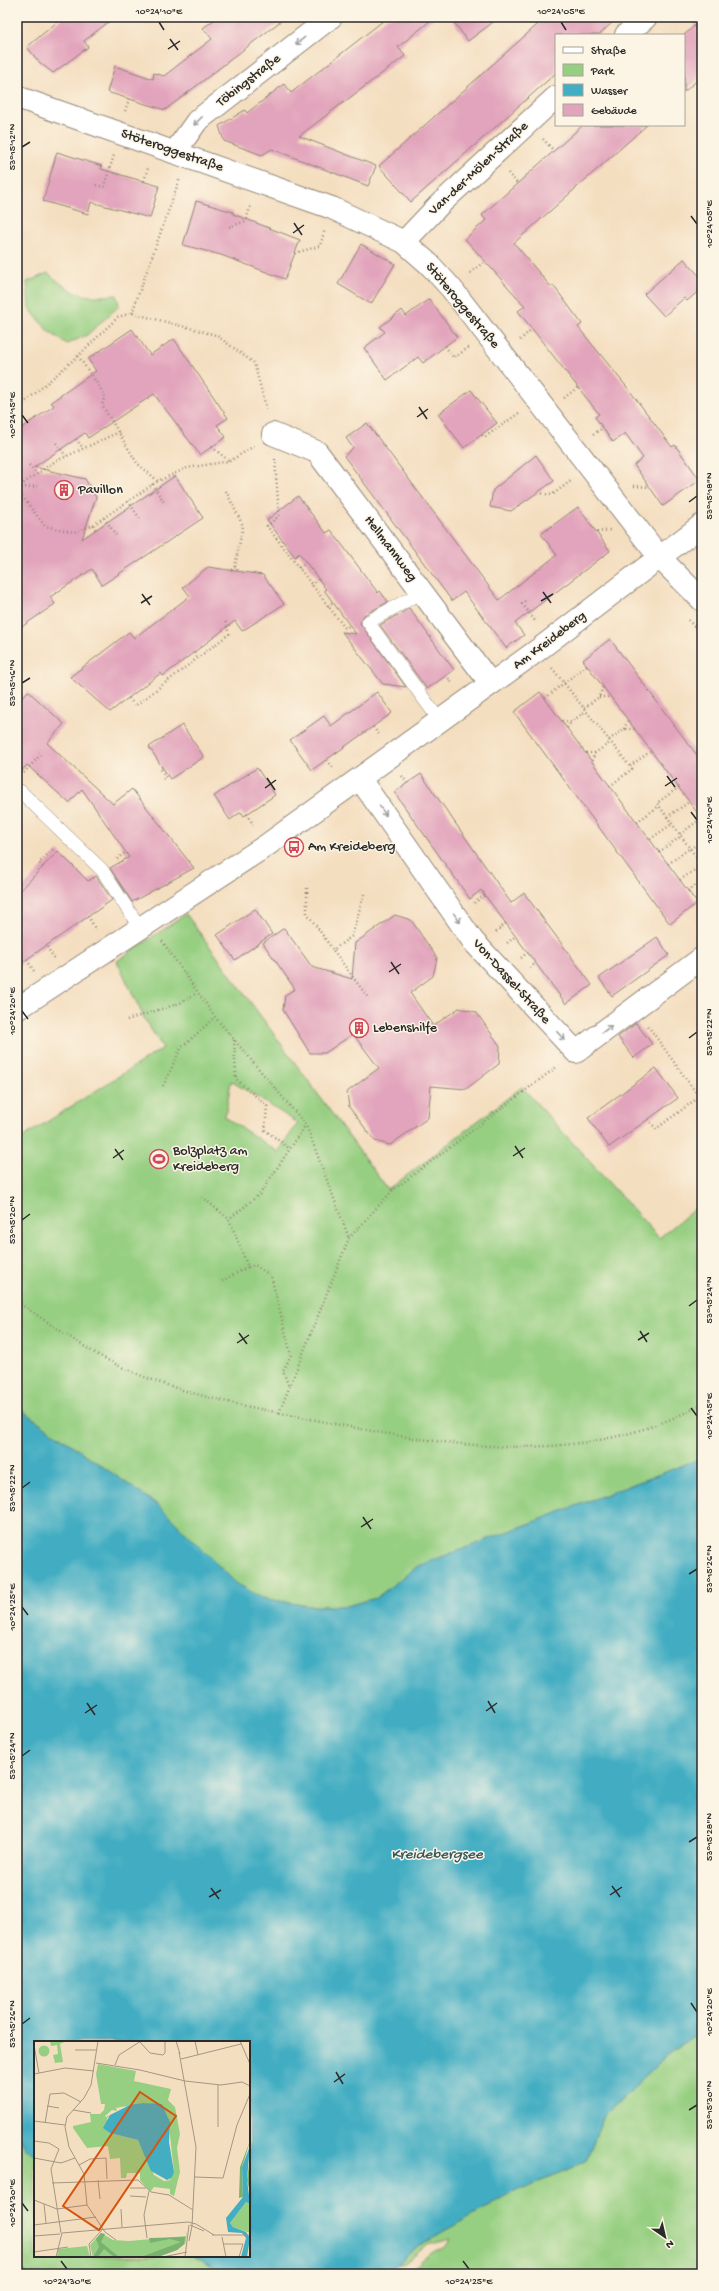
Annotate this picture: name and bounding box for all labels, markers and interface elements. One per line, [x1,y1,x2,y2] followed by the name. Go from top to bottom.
[135,6,183,18] text: 10°24'10"E
[536,6,586,18] text: 10°24'05"E
[555,34,685,126] legend
[295,37,306,45] one-way arrow
[591,45,627,59] text: Straße
[213,50,285,112] street label: Töbingstraße
[590,65,616,79] text: Park
[591,85,629,99] text: Wasser
[591,105,637,119] text: Gebäude
[193,116,203,126] one-way arrow
[425,118,533,220] street label: Van-der-Mölen-Straße
[7,123,19,170] text: 53°15'12"N
[119,126,226,177] street label: Stöteroggestraße
[704,199,716,249] text: 10°24'05"E
[421,259,503,353] street label: Stöteroggestraße
[7,391,19,439] text: 10°24'15"E
[704,472,716,519] text: 53°15'18"N
[53,479,75,501] building icon: Pavillon
[77,482,123,499] place label: Pavillon
[360,513,420,585] street label: Hellmannweg
[510,608,590,674] street label: Am Kreideberg
[7,659,19,706] text: 53°15'16"N
[704,796,716,844] text: 10°24'10"E
[379,805,387,816] one-way arrow
[283,836,305,858] bus stop icon: Am Kreideberg
[308,839,395,856] place label: Am Kreideberg
[453,912,461,923] one-way arrow
[468,935,554,1029] street label: Von-Dassel-Straße
[7,987,19,1036] text: 10°24'20"E
[704,1008,716,1056] text: 53°15'22"N
[348,1017,370,1039] building icon: Lebenshilfe
[373,1020,438,1037] place label: Lebenshilfe
[602,1024,613,1033] one-way arrow
[556,1031,566,1041] one-way arrow
[172,1143,247,1176] place label: Bolzplatz am Kreideberg
[148,1148,170,1170] sports icon: Bolzplatz am Kreideberg
[7,1196,19,1244] text: 53°15'20"N
[704,1276,716,1324] text: 53°15'24"N
[704,1392,716,1440] text: 10°24'15"E
[7,1464,19,1512] text: 53°15'22"N
[704,1545,716,1593] text: 53°15'26"N
[7,1583,19,1631] text: 10°24'25"E
[7,1732,19,1780] text: 53°15'24"N
[704,1813,716,1861] text: 53°15'28"N
[391,1846,484,1864] water label: Kreidebergsee
[704,1988,716,2037] text: 10°24'20"E
[7,2000,19,2048] text: 53°15'26"N
[34,2041,250,2257] inset map
[704,2080,716,2129] text: 53°15'30"N
[7,2178,19,2228] text: 10°24'30"E
[645,2217,685,2257] north arrow
[663,2237,676,2251] text: N
[42,2276,92,2288] text: 10°24'30"E
[445,2276,493,2288] text: 10°24'25"E

